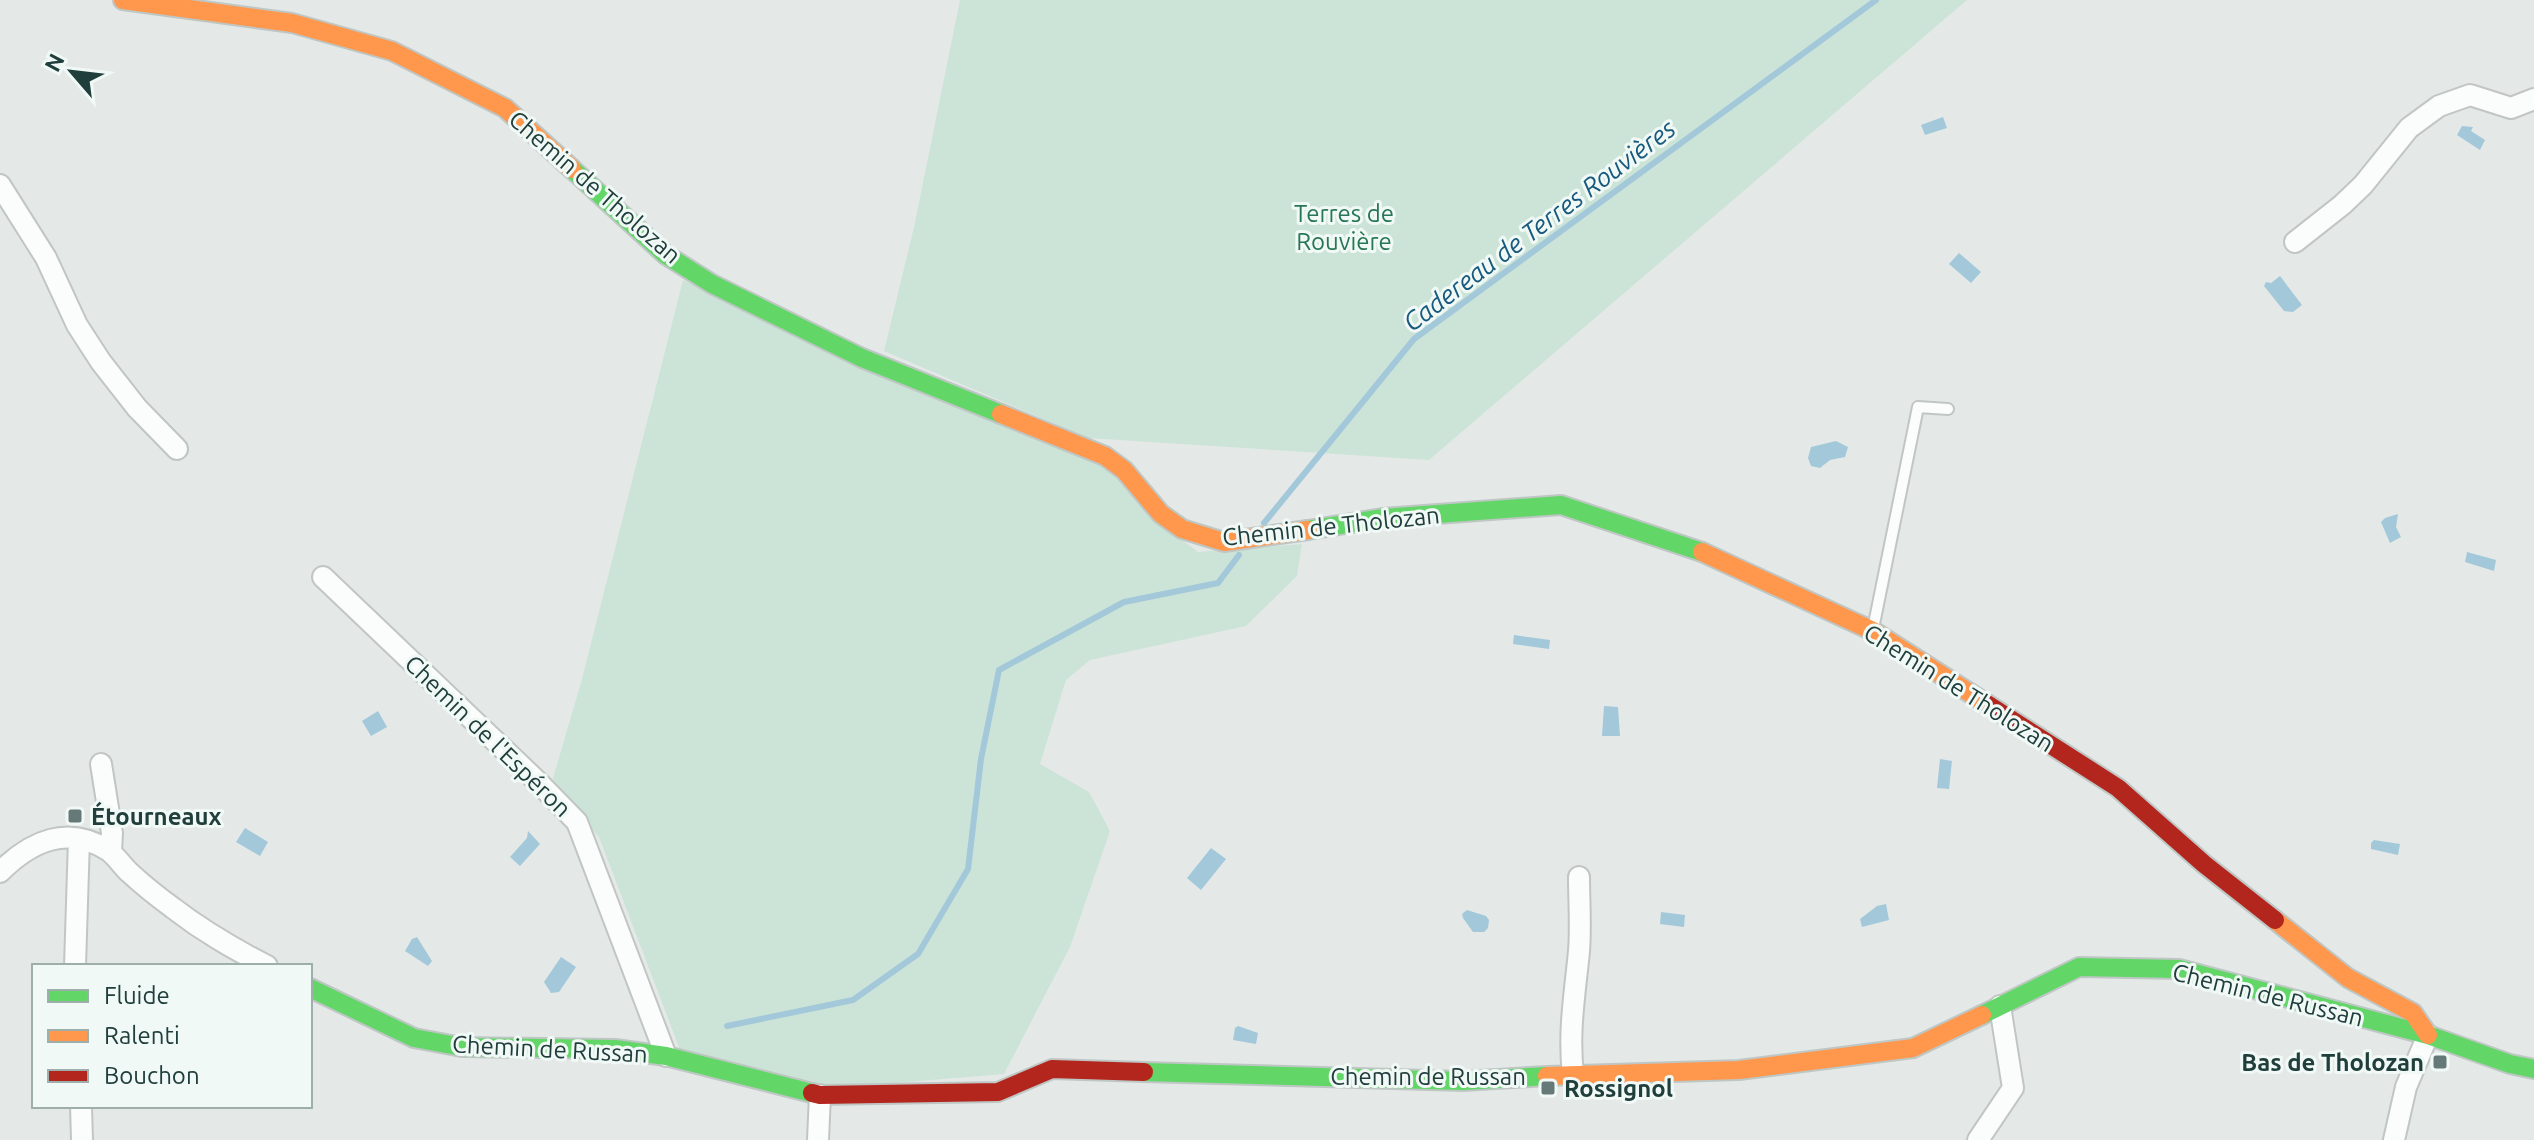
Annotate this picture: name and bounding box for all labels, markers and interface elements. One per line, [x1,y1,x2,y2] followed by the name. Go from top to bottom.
[32,32,112,112] north arrow
[39,49,69,75] text: N
[504,105,686,269] street label: Chemin de Tholozan
[1397,113,1681,337] water label: Cadereau de Terres Rouvières
[1294,200,1394,255] park label: Terres de Rouvière
[1221,501,1441,551] street label: Chemin de Tholozan
[1859,619,2059,757] street label: Chemin de Tholozan
[399,650,577,822] street label: Chemin de l'Espéron
[91,801,222,830] place label: Étourneaux
[66,807,84,825] marker: Étourneaux
[2170,958,2366,1032] street label: Chemin de Russan
[32,964,312,1108] legend
[104,982,170,1009] text: Fluide
[104,1022,180,1049] text: Ralenti
[452,1030,648,1068] street label: Chemin de Russan
[2241,1049,2424,1076] place label: Bas de Tholozan
[2431,1053,2449,1071] marker: Bas de Tholozan
[104,1062,200,1089] text: Bouchon
[1330,1063,1526,1090] street label: Chemin de Russan
[1564,1075,1673,1102] place label: Rossignol
[1539,1079,1557,1097] marker: Rossignol

